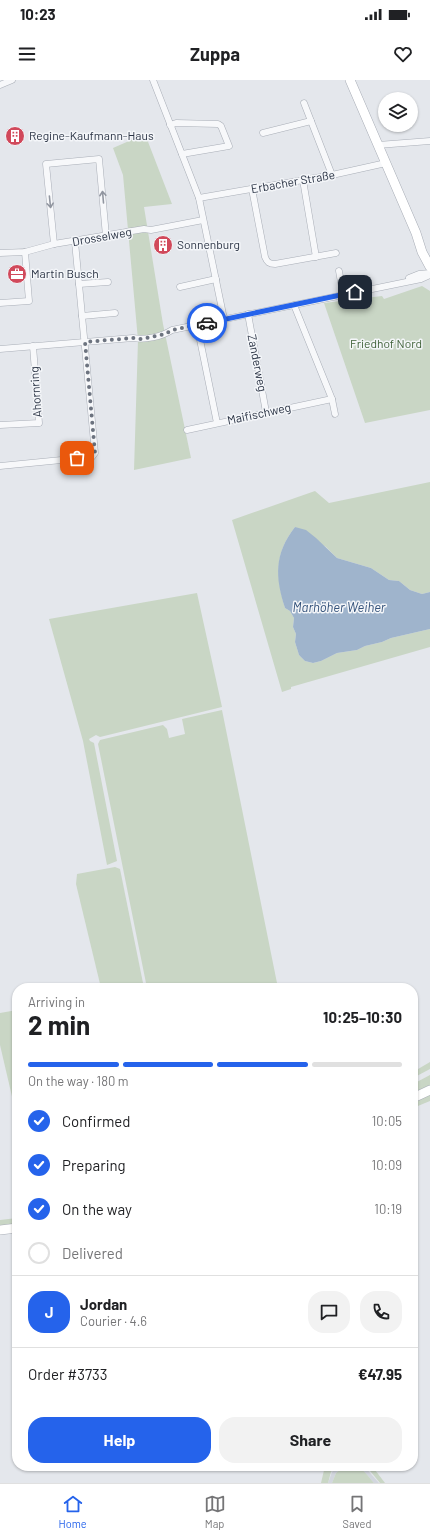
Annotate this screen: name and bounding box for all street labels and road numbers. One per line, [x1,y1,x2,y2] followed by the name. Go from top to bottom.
[250,167,336,195] street label: Erbacher Straße
[71,224,133,248] street label: Drosselweg
[246,333,270,393] street label: Zanderweg
[26,366,44,418] street label: Ahornring
[226,399,292,427] street label: Maifischweg

